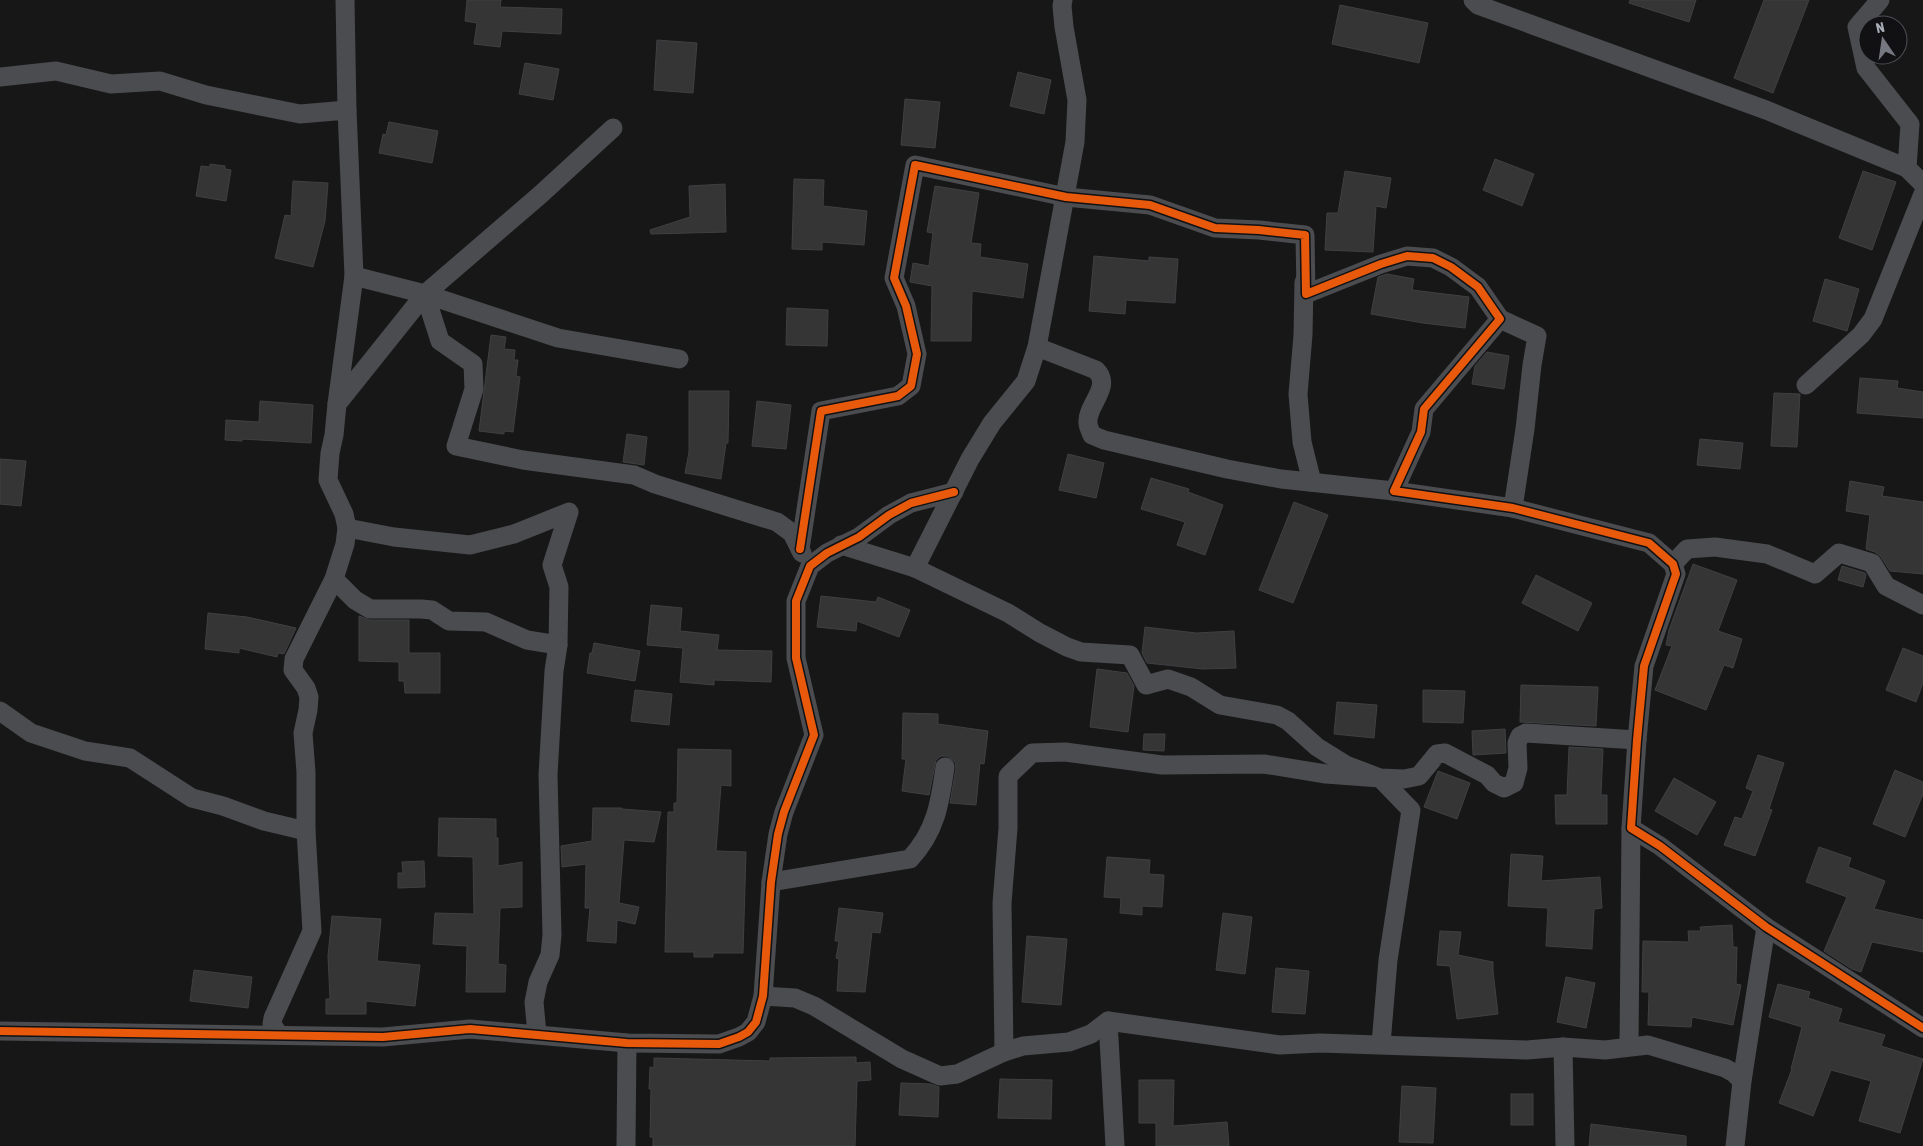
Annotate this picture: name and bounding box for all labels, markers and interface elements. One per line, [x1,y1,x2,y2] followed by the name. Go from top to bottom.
[1858,15,1908,65] north arrow
[1874,19,1886,36] text: N

